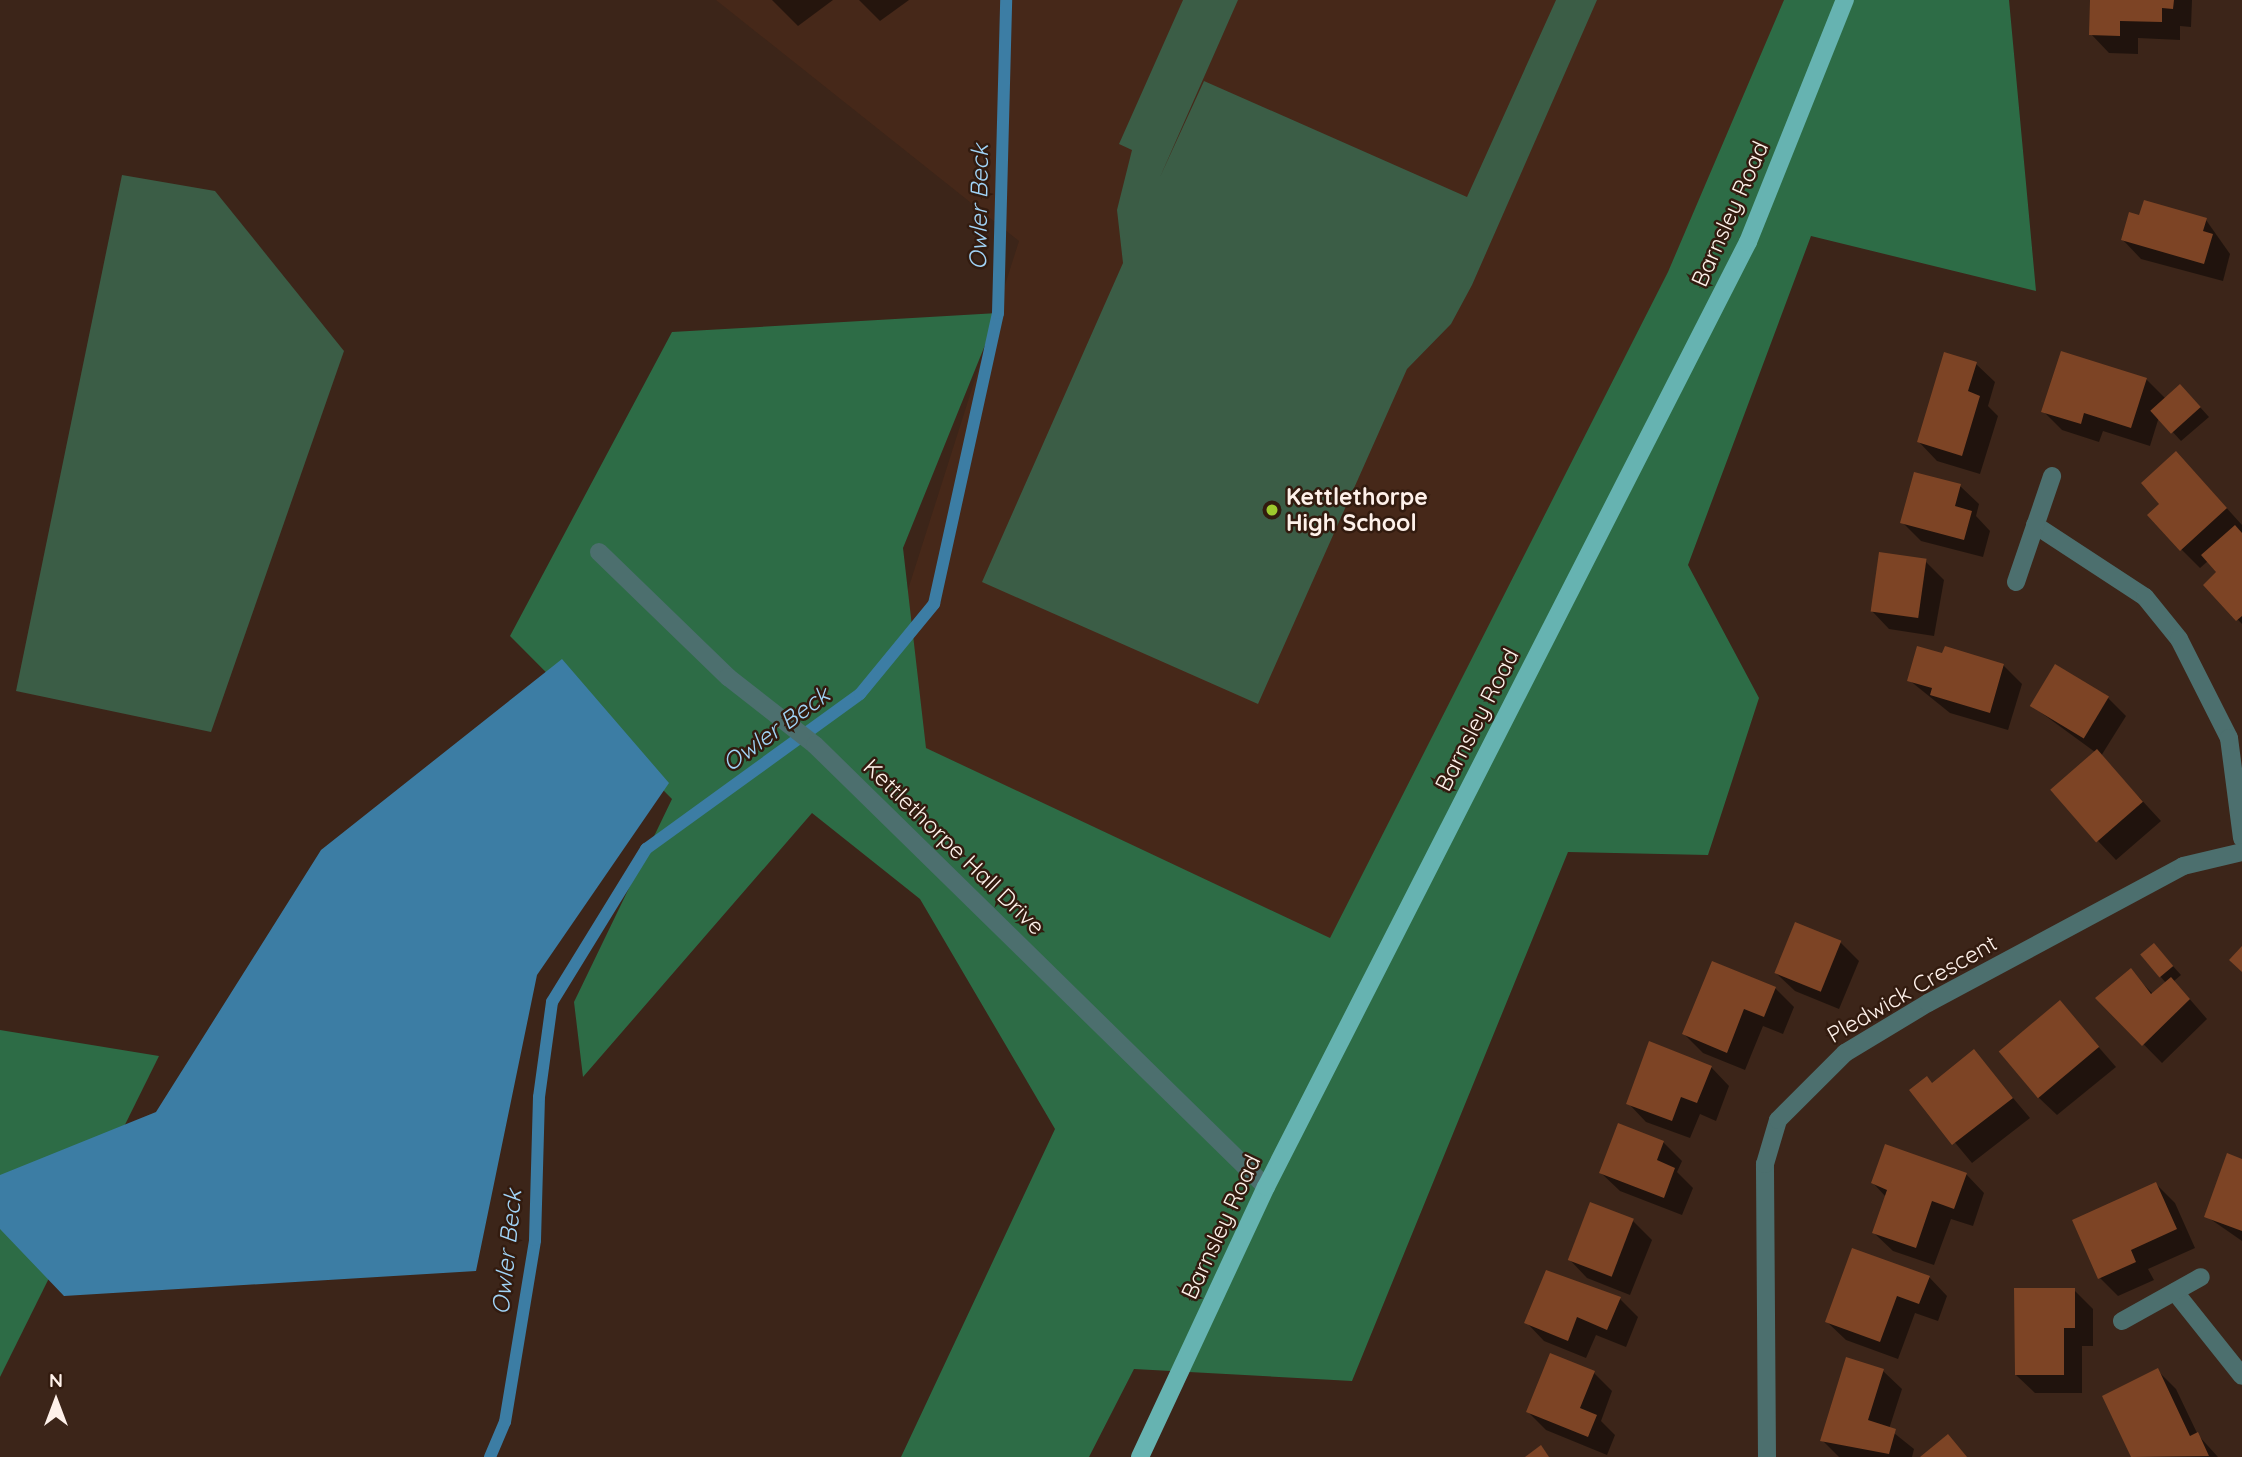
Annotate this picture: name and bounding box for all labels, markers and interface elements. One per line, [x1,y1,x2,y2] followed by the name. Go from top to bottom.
[1686,137,1774,291] street label: Barnsley Road
[964,144,994,270] water label: Owler Beck
[1286,483,1428,537] place label: Kettlethorpe High School
[1264,502,1280,518] marker: Kettlethorpe High School
[1429,644,1525,796] street label: Barnsley Road
[717,680,835,778] water label: Owler Beck
[858,753,1050,941] street label: Kettlethorpe Hall Drive
[1822,929,2002,1049] street label: Pledwick Crescent
[1175,1150,1267,1304] street label: Barnsley Road
[486,1188,528,1316] water label: Owler Beck
[21,1366,91,1436] north arrow
[49,1368,63,1392] text: N

